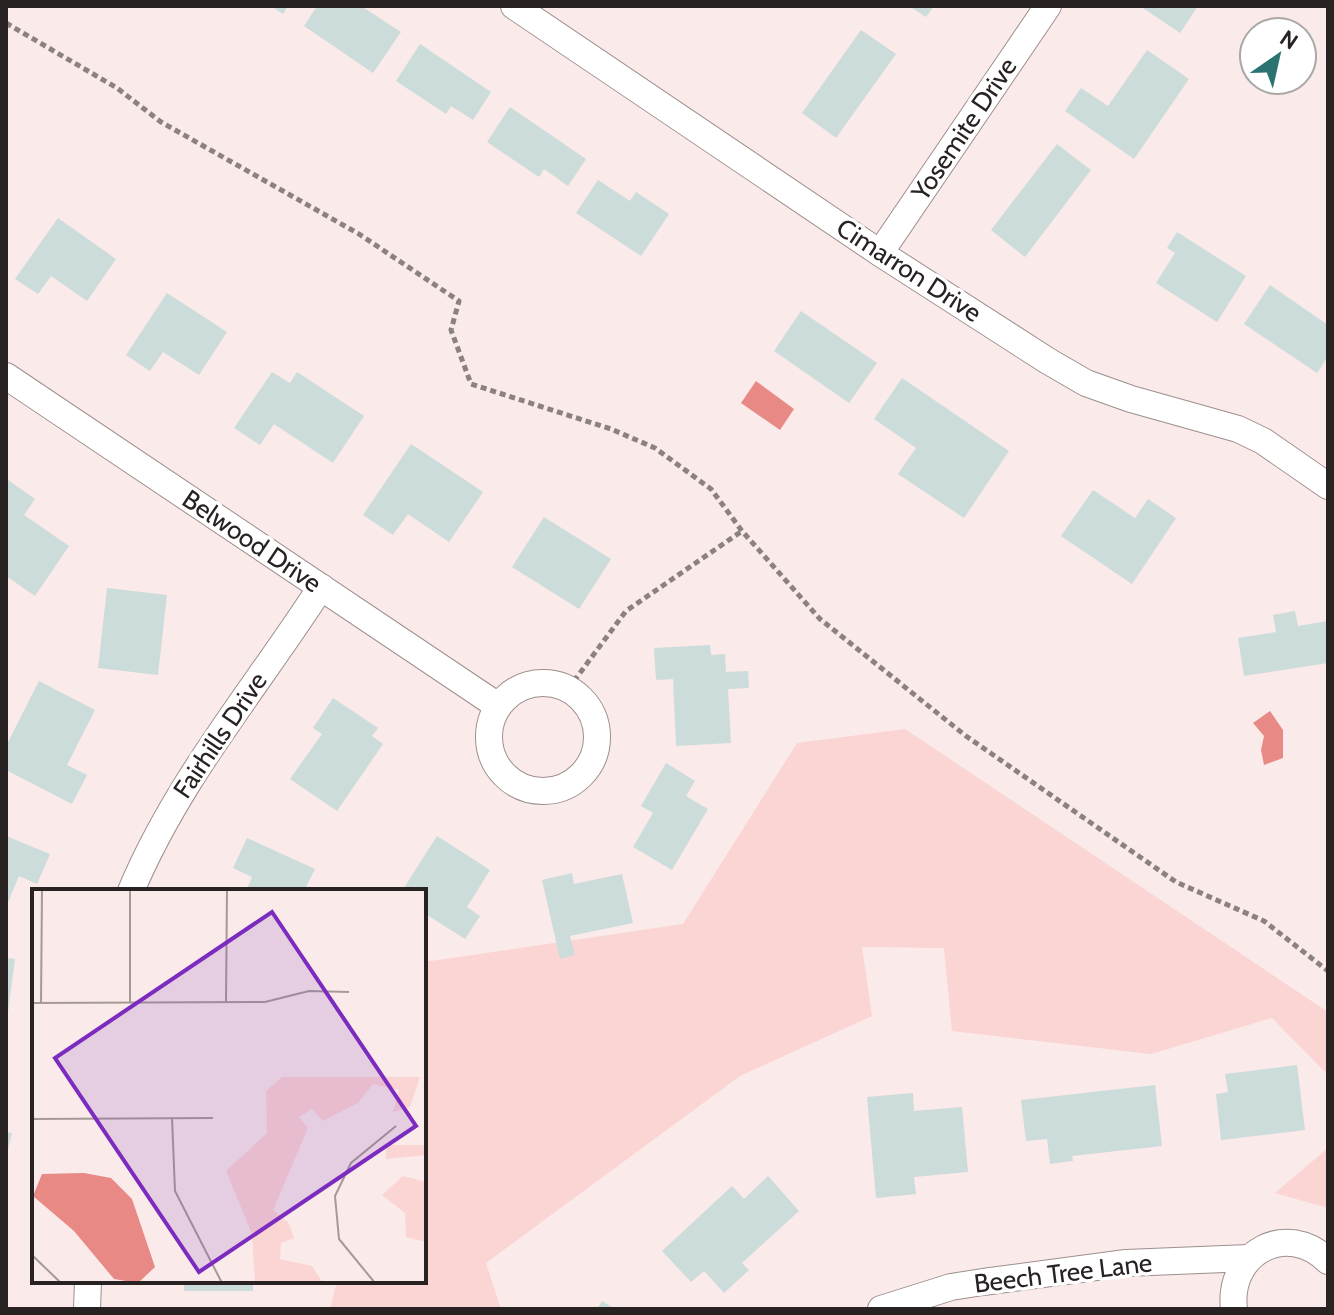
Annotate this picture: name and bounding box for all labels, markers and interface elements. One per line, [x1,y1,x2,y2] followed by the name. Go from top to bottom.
[1238,16,1318,96] north arrow
[1275,24,1303,55] text: N
[904,52,1024,207] street label: Yosemite Drive
[830,211,988,329] street label: Cimarron Drive
[176,483,328,599] street label: Belwood Drive
[166,666,274,804] street label: Fairhills Drive
[32,889,426,1283] inset map
[972,1246,1154,1300] street label: Beech Tree Lane

